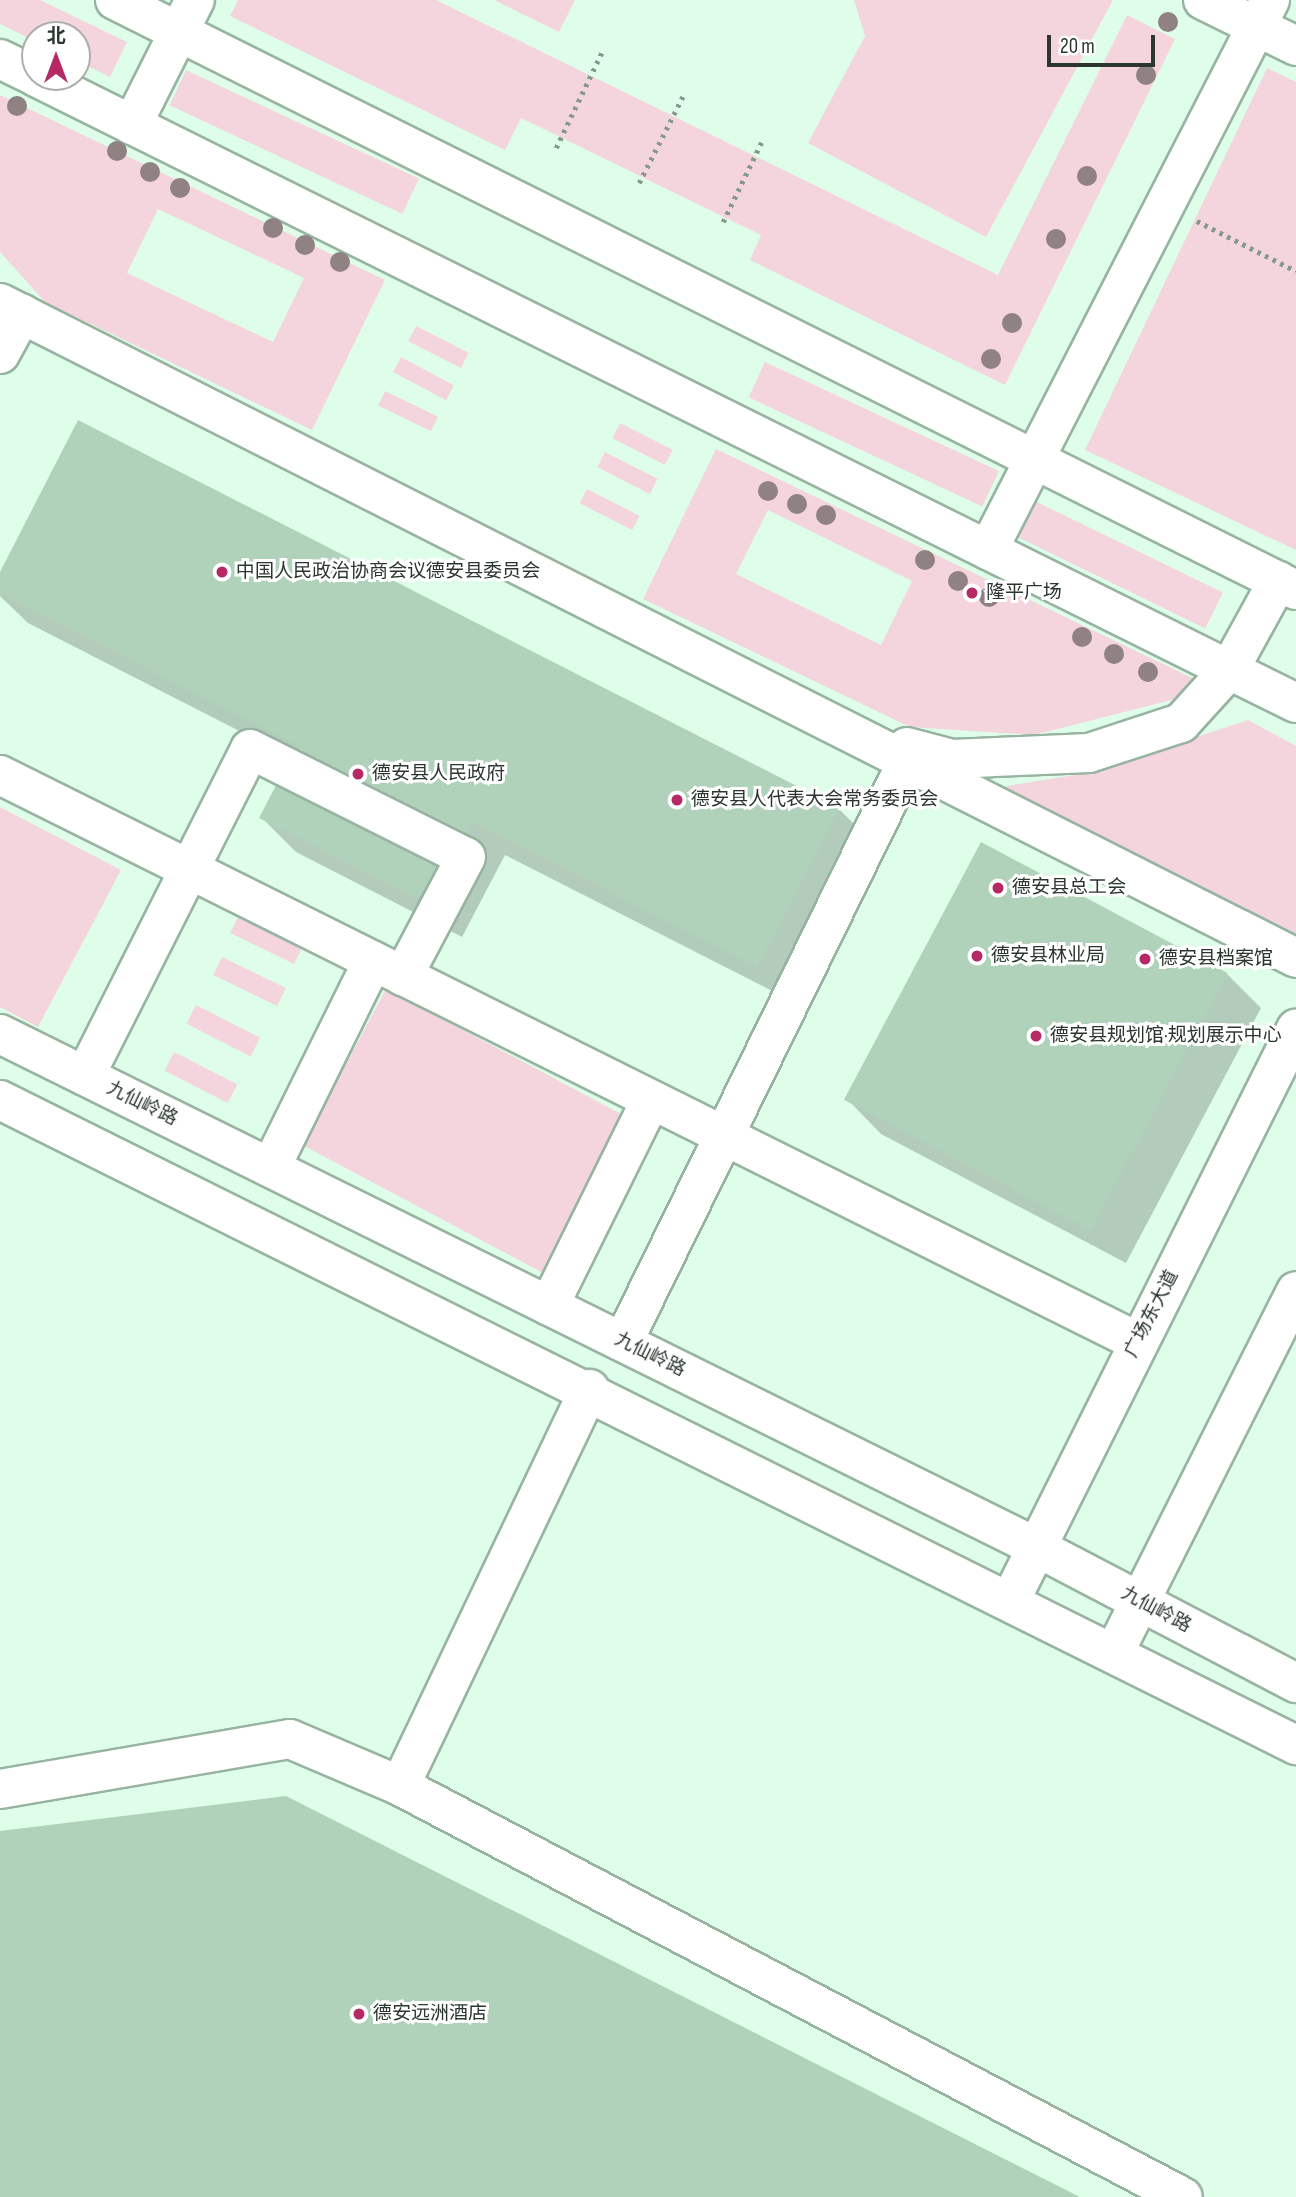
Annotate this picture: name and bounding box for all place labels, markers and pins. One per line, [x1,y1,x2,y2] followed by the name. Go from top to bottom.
[236,561,540,583] place label: 中国人民政治协商会议德安县委员会
[214,564,230,580] marker: 中国人民政治协商会议德安县委员会
[986,582,1062,604] place label: 隆平广场
[964,585,980,601] marker: 隆平广场
[372,763,505,785] place label: 德安县人民政府
[350,766,366,782] marker: 德安县人民政府
[691,789,938,811] place label: 德安县人代表大会常务委员会
[669,792,685,808] marker: 德安县人代表大会常务委员会
[1012,877,1126,899] place label: 德安县总工会
[990,880,1006,896] marker: 德安县总工会
[991,945,1105,967] place label: 德安县林业局
[969,948,985,964] marker: 德安县林业局
[1159,948,1273,970] place label: 德安县档案馆
[1137,951,1153,967] marker: 德安县档案馆
[1050,1025,1282,1047] place label: 德安县规划馆·规划展示中心
[1028,1028,1044,1044] marker: 德安县规划馆·规划展示中心
[373,2003,487,2025] place label: 德安远洲酒店
[351,2006,367,2022] marker: 德安远洲酒店

